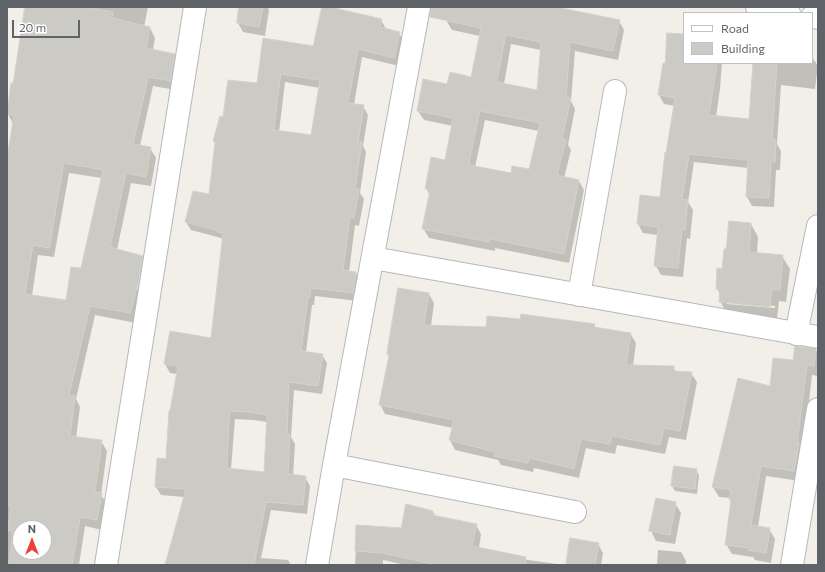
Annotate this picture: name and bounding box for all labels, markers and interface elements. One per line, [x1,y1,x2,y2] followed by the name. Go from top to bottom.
[14,12,82,38] scale bar
[683,12,813,64] legend
[19,20,46,34] text: 20 m
[721,21,749,35] text: Road
[721,41,765,55] text: Building
[12,520,52,560] north arrow
[28,522,36,535] text: N

